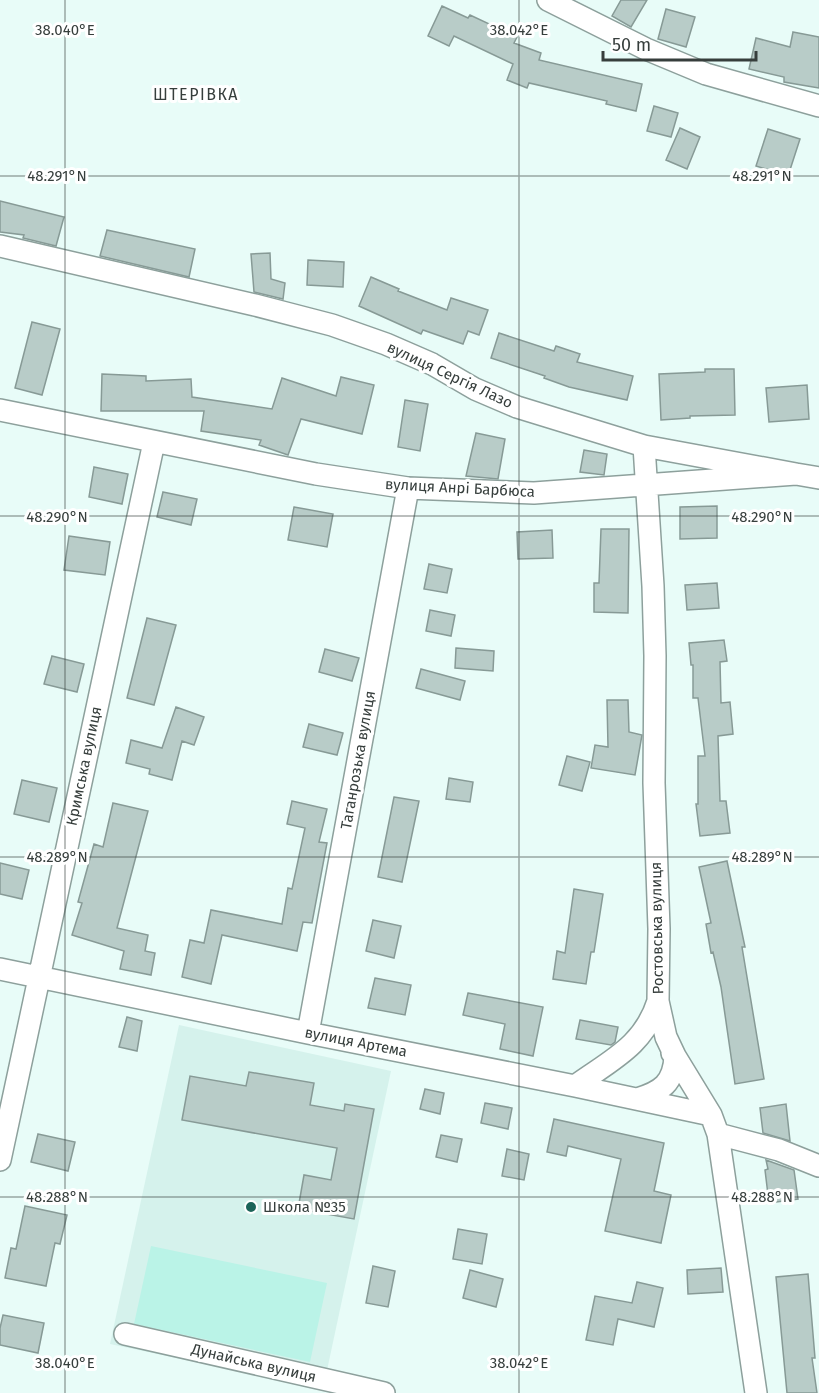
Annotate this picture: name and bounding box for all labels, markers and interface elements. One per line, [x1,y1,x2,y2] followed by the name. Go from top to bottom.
[35,21,95,39] text: 38.040°E
[490,21,548,39] text: 38.042°E
[603,24,756,62] scale bar
[612,34,651,56] text: 50 m
[153,85,239,104] district label: ШТЕРIВКА
[27,167,87,185] text: 48.291°N
[732,167,792,185] text: 48.291°N
[384,338,516,412] street label: вулиця Сергія Лазо
[385,475,535,501] street label: вулиця Анрі Барбюса
[26,508,88,526] text: 48.290°N
[731,508,793,526] text: 48.290°N
[337,689,379,831] street label: Таганрозька вулиця
[63,705,105,827] street label: Кримська вулиця
[26,848,88,866] text: 48.289°N
[731,848,793,866] text: 48.289°N
[647,862,667,994] street label: Ростовська вулиця
[303,1023,409,1061] street label: вулиця Артема
[26,1188,88,1206] text: 48.288°N
[731,1188,793,1206] text: 48.288°N
[263,1198,346,1216] place label: Школа №35
[244,1200,258,1214] marker: Школа №35
[189,1340,318,1386] street label: Дунайська вулиця
[35,1354,95,1372] text: 38.040°E
[490,1354,548,1372] text: 38.042°E

